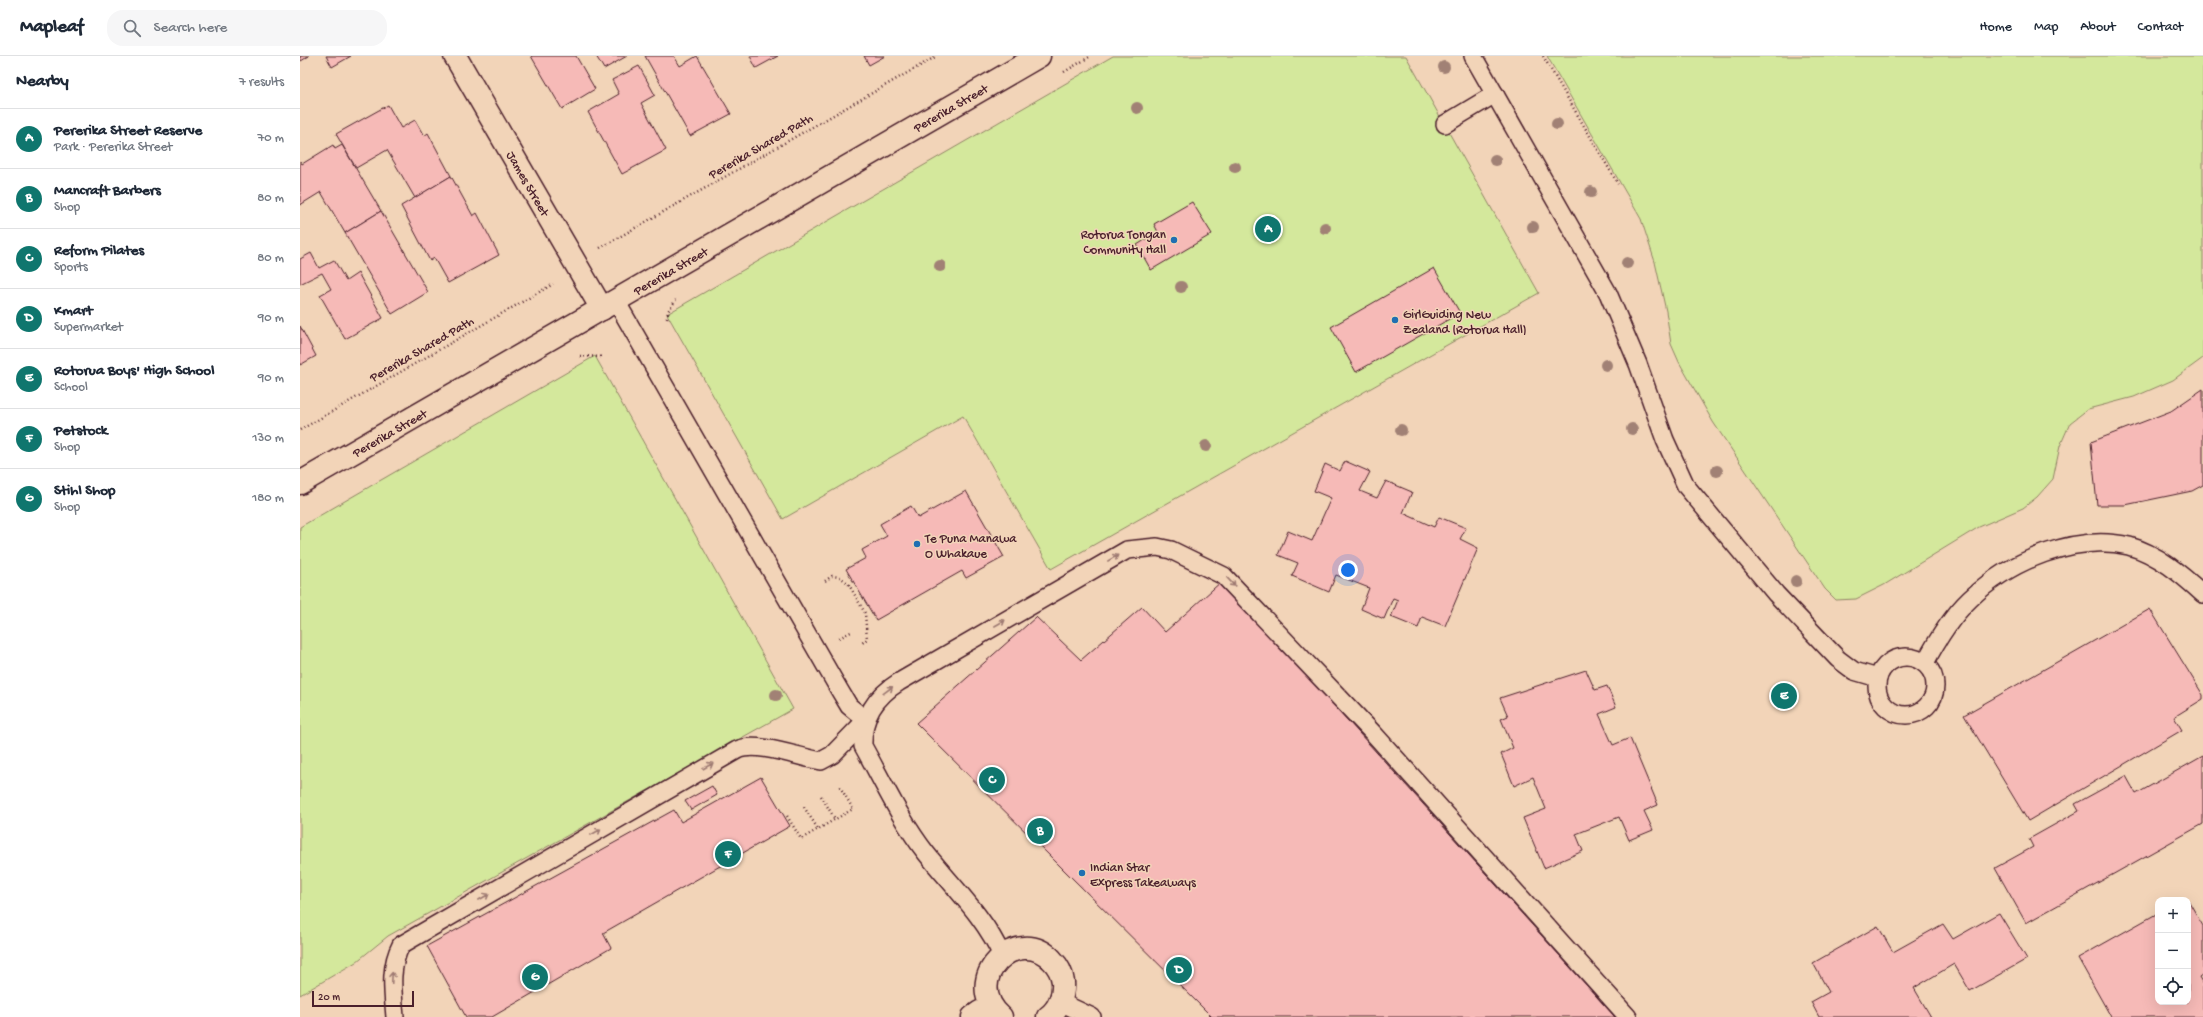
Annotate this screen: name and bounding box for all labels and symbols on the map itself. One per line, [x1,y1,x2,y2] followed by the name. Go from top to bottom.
[911,81,993,137] street label: Pererika Street
[706,111,816,184] street label: Pererika Shared Path
[502,149,552,221] street label: James Street
[1255,214,1281,244] pin: A
[1081,228,1167,258] place label: Rotorua Tongan Community Hall
[1169,235,1179,245] marker: Rotorua Tongan Community Hall
[631,244,713,300] street label: Pererika Street
[1403,308,1527,338] place label: GirlGuiding New Zealand (Rotorua Hall)
[367,314,477,387] street label: Pererika Shared Path
[1390,315,1400,325] marker: GirlGuiding New Zealand (Rotorua Hall)
[350,406,432,462] street label: Pererika Street
[924,532,1017,562] place label: Te Puna Manawa O Whakaue
[912,539,922,549] marker: Te Puna Manawa O Whakaue
[1107,554,1119,562] one-way arrow
[1338,560,1358,580] your location
[1226,577,1236,587] one-way arrow
[994,619,1006,627] one-way arrow
[1771,681,1797,711] pin: E
[883,685,894,694] one-way arrow
[702,762,714,770] one-way arrow
[979,765,1005,795] pin: C
[1027,816,1053,846] pin: B
[590,827,602,835] one-way arrow
[715,839,741,869] pin: F
[1090,861,1197,891] place label: Indian Star Express Takeaways
[1077,868,1087,878] marker: Indian Star Express Takeaways
[478,893,490,901] one-way arrow
[1166,955,1192,985] pin: D
[522,962,548,992] pin: G
[389,972,396,985] one-way arrow
[312,989,414,1008] scale bar

